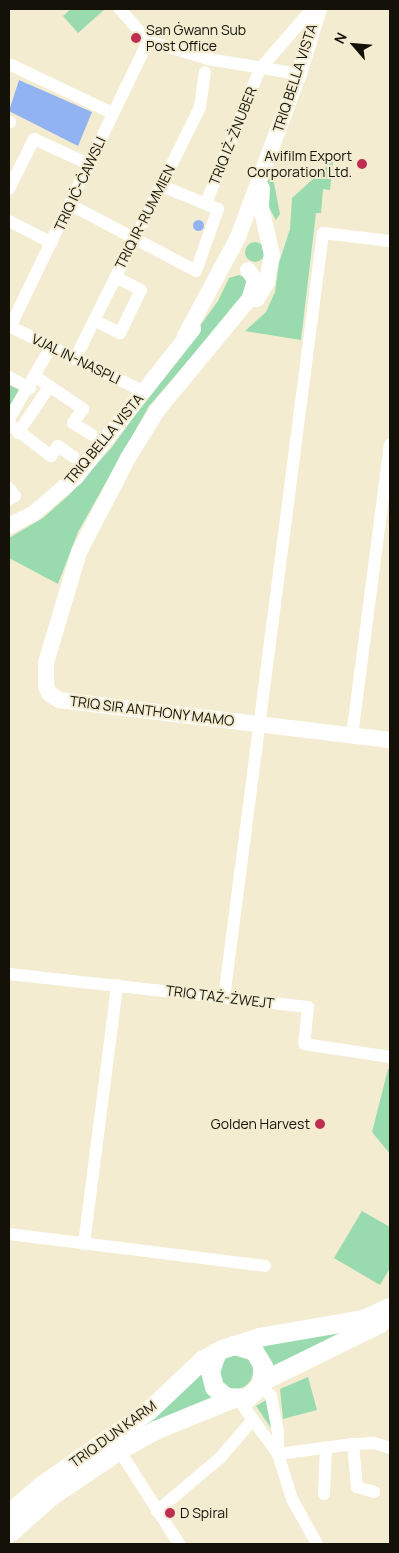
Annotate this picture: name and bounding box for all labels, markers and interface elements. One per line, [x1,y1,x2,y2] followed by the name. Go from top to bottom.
[329,20,379,70] north arrow
[146,22,246,54] place label: San Ġwann Sub Post Office
[270,22,320,134] street label: TRIQ BELLA VISTA
[329,29,351,47] text: N
[130,32,142,44] marker: San Ġwann Sub Post Office
[206,84,260,188] street label: TRIQ IŻ-ŻNUBER
[51,134,109,234] street label: TRIQ IĊ-ĊAWSLI
[247,148,352,180] place label: Avifilm Export Corporation Ltd.
[356,158,368,170] marker: Avifilm Export Corporation Ltd.
[112,162,178,272] street label: TRIQ IR-RUMMIEN
[29,330,123,388] street label: VJAL IN-NASPLI
[61,390,147,488] street label: TRIQ BELLA VISTA
[69,693,235,729] street label: TRIQ SIR ANTHONY MAMO
[165,982,275,1012] street label: TRIQ TAŻ-ŻWEJT
[211,1116,310,1132] place label: Golden Harvest
[314,1118,326,1130] marker: Golden Harvest
[66,1397,160,1471] street label: TRIQ DUN KARM
[180,1505,228,1521] place label: D Spiral
[164,1507,176,1519] marker: D Spiral

